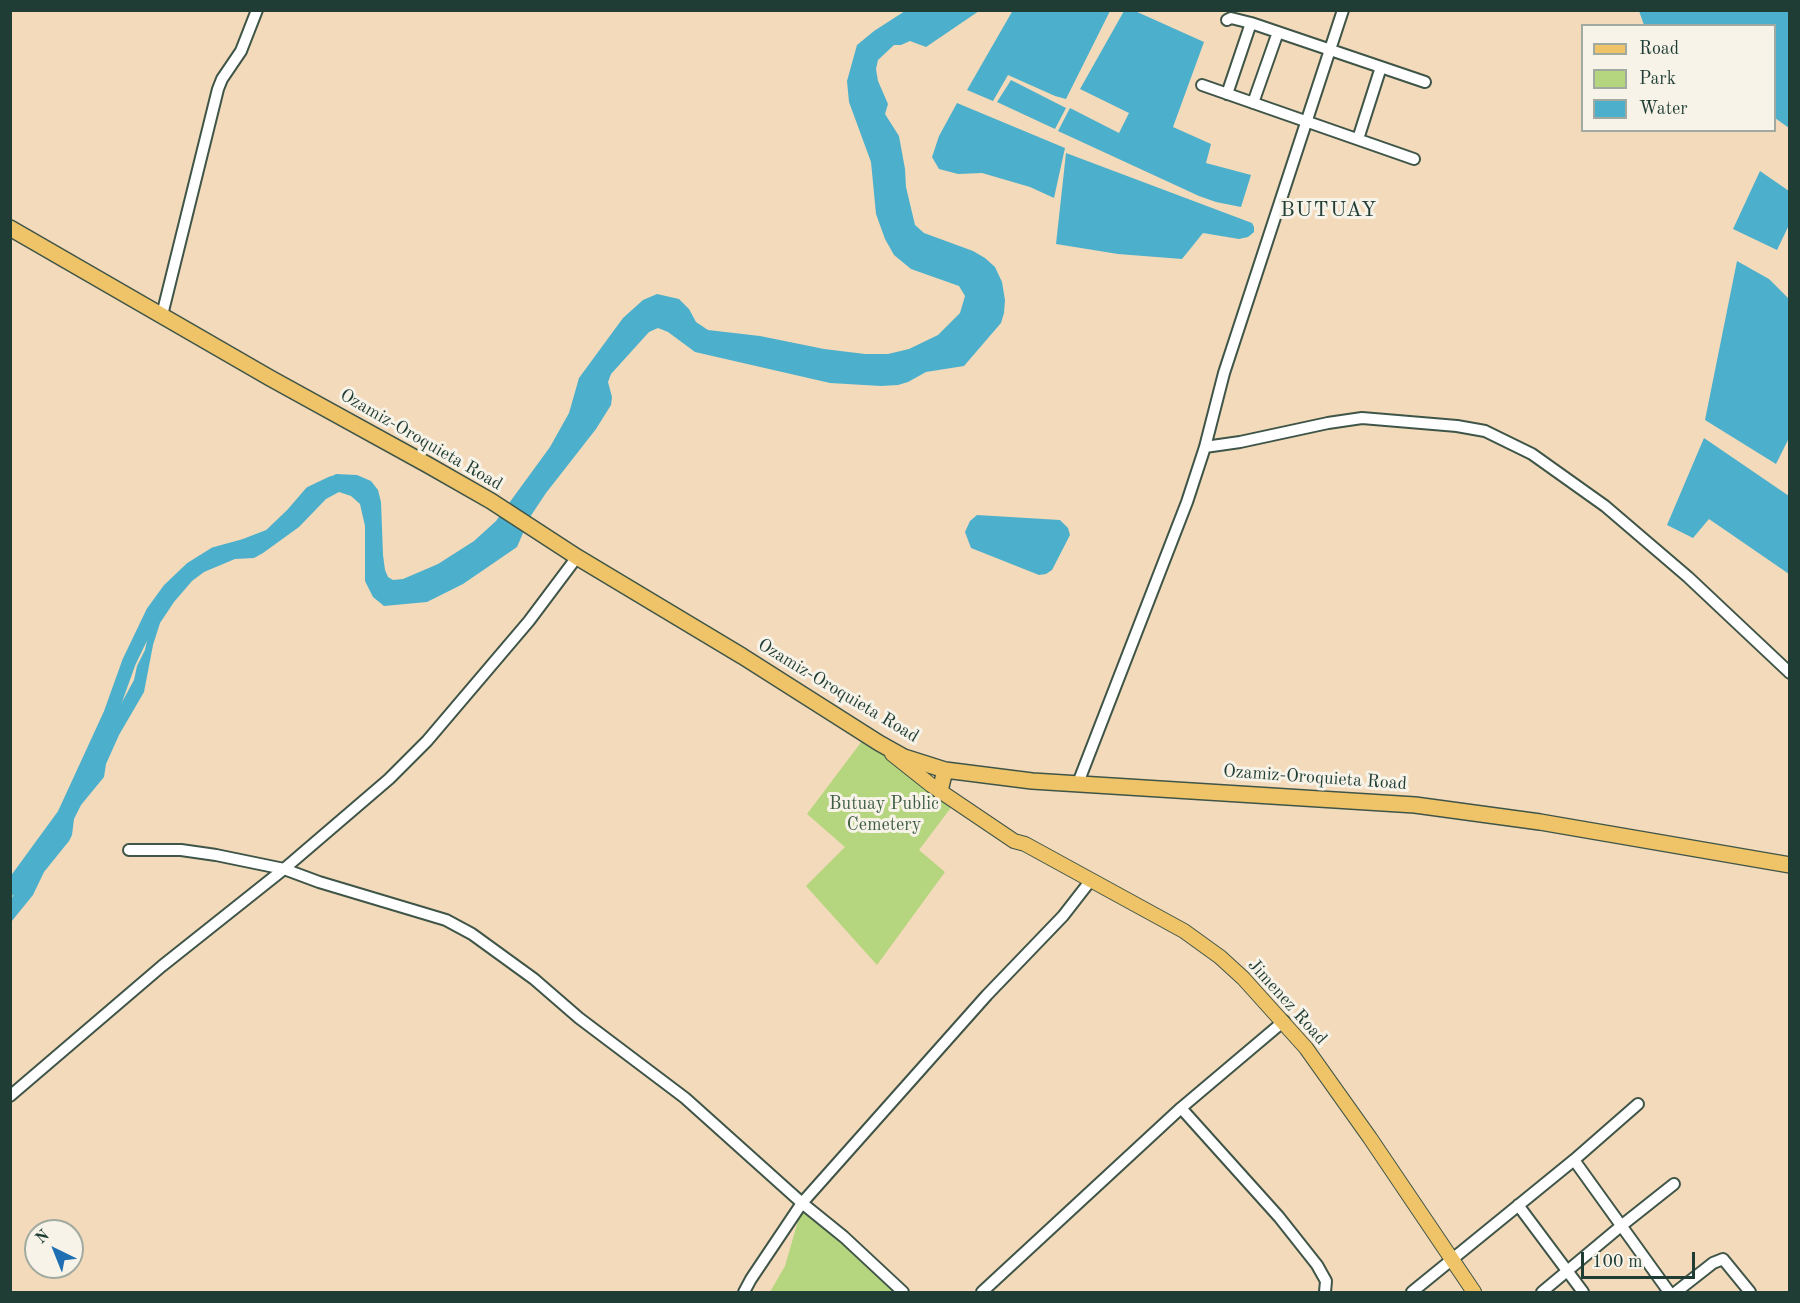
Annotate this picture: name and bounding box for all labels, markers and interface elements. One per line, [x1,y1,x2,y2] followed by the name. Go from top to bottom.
[1581,24,1776,132] legend
[1639,40,1679,58] text: Road
[1639,70,1676,88] text: Park
[1639,100,1688,118] text: Water
[1280,197,1378,223] district label: BUTUAY
[336,385,506,495] street label: Ozamiz-Oroquieta Road
[754,634,922,748] street label: Ozamiz-Oroquieta Road
[1222,761,1408,795] street label: Ozamiz-Oroquieta Road
[829,793,939,836] park label: Butuay Public Cemetery
[1243,955,1331,1049] street label: Jimenez Road
[24,1219,84,1279] north arrow
[33,1227,53,1247] text: N
[1584,1240,1698,1278] scale bar
[1592,1253,1643,1271] text: 100 m

